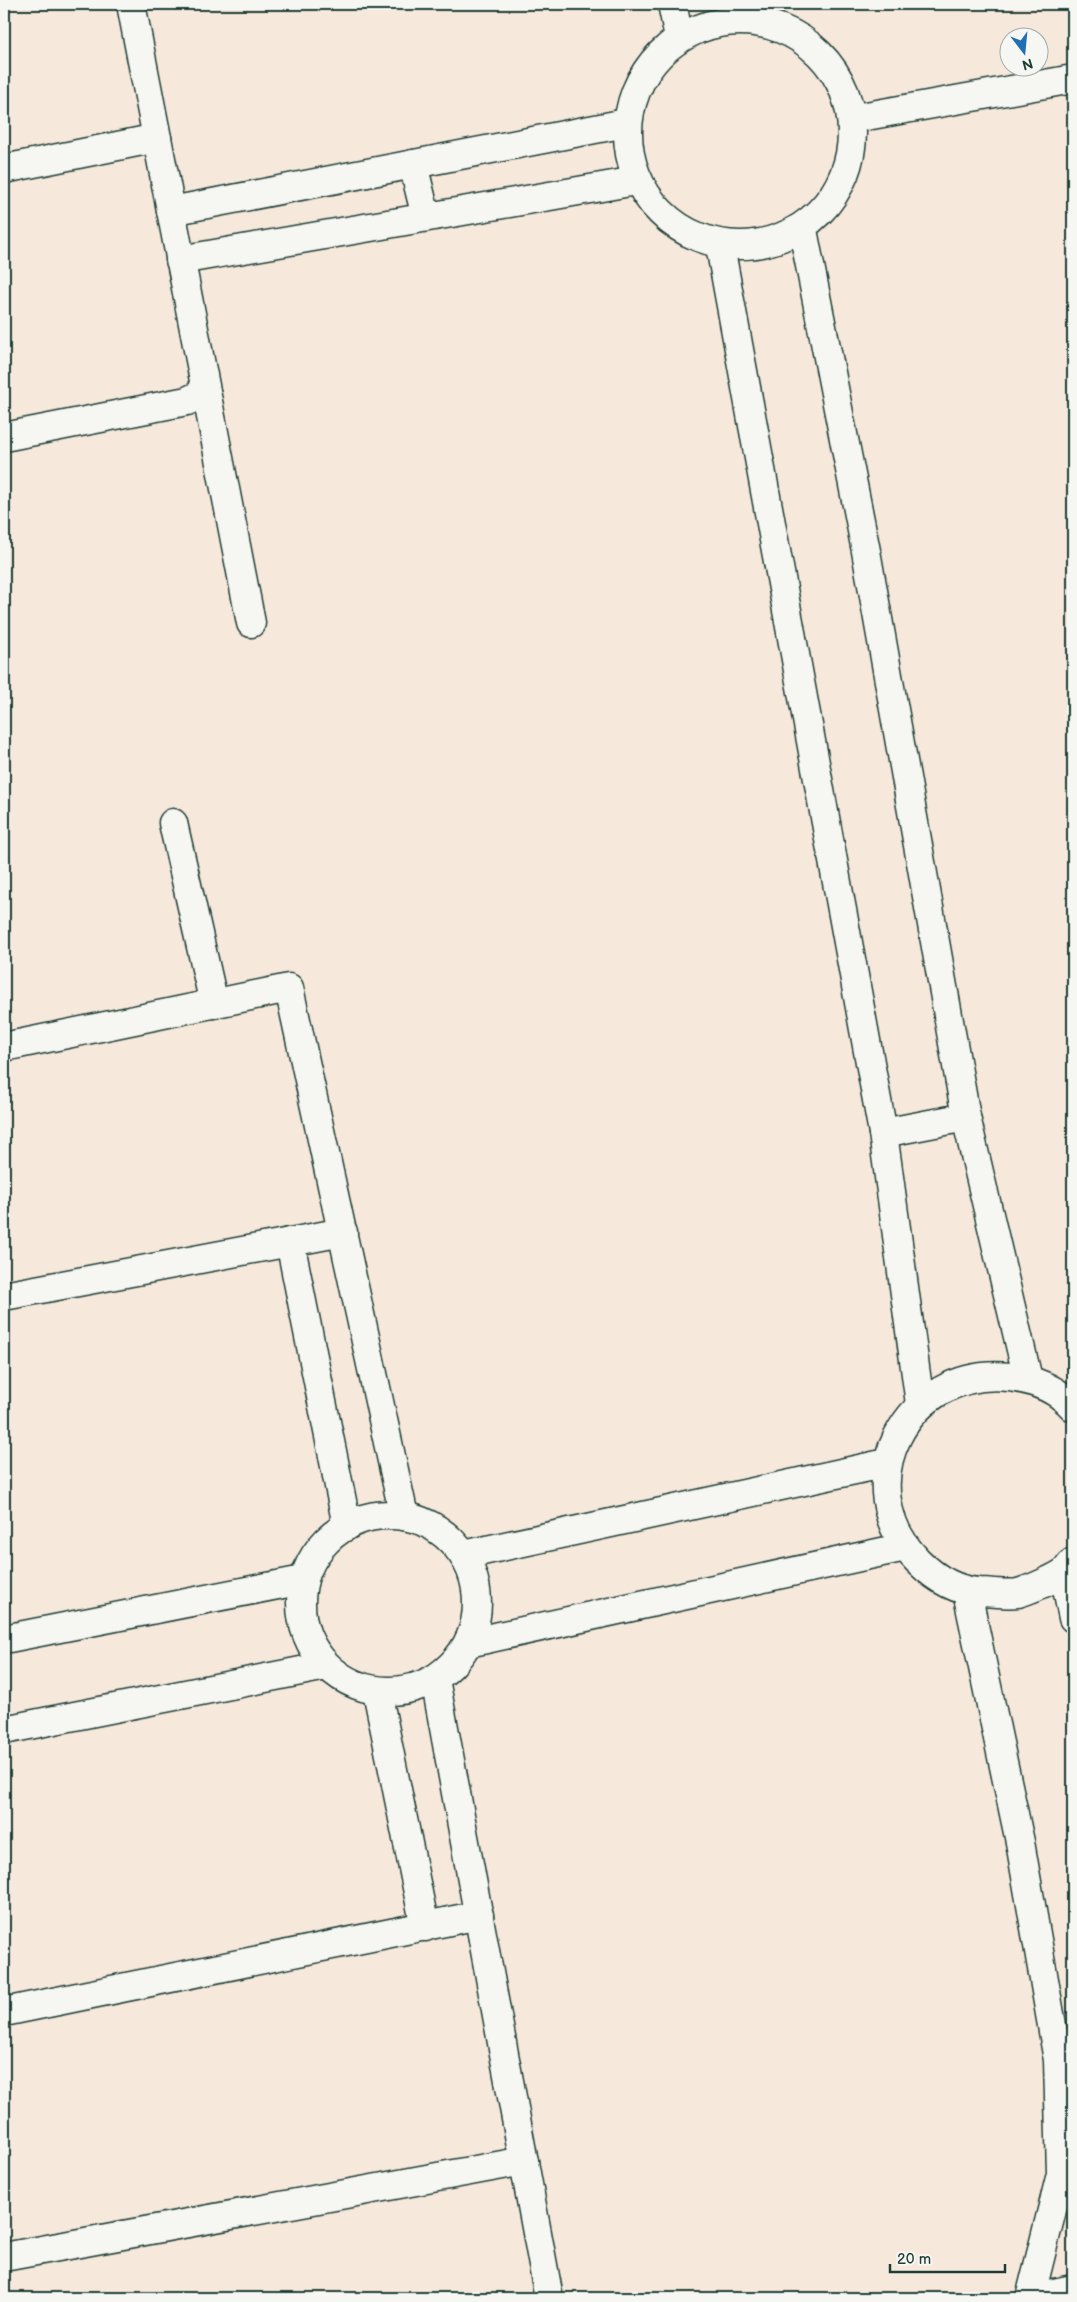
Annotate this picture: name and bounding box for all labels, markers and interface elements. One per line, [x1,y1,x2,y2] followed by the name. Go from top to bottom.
[1000,28,1050,78] north arrow
[1020,54,1035,74] text: N
[890,2242,1004,2274] scale bar
[897,2250,931,2269] text: 20 m

